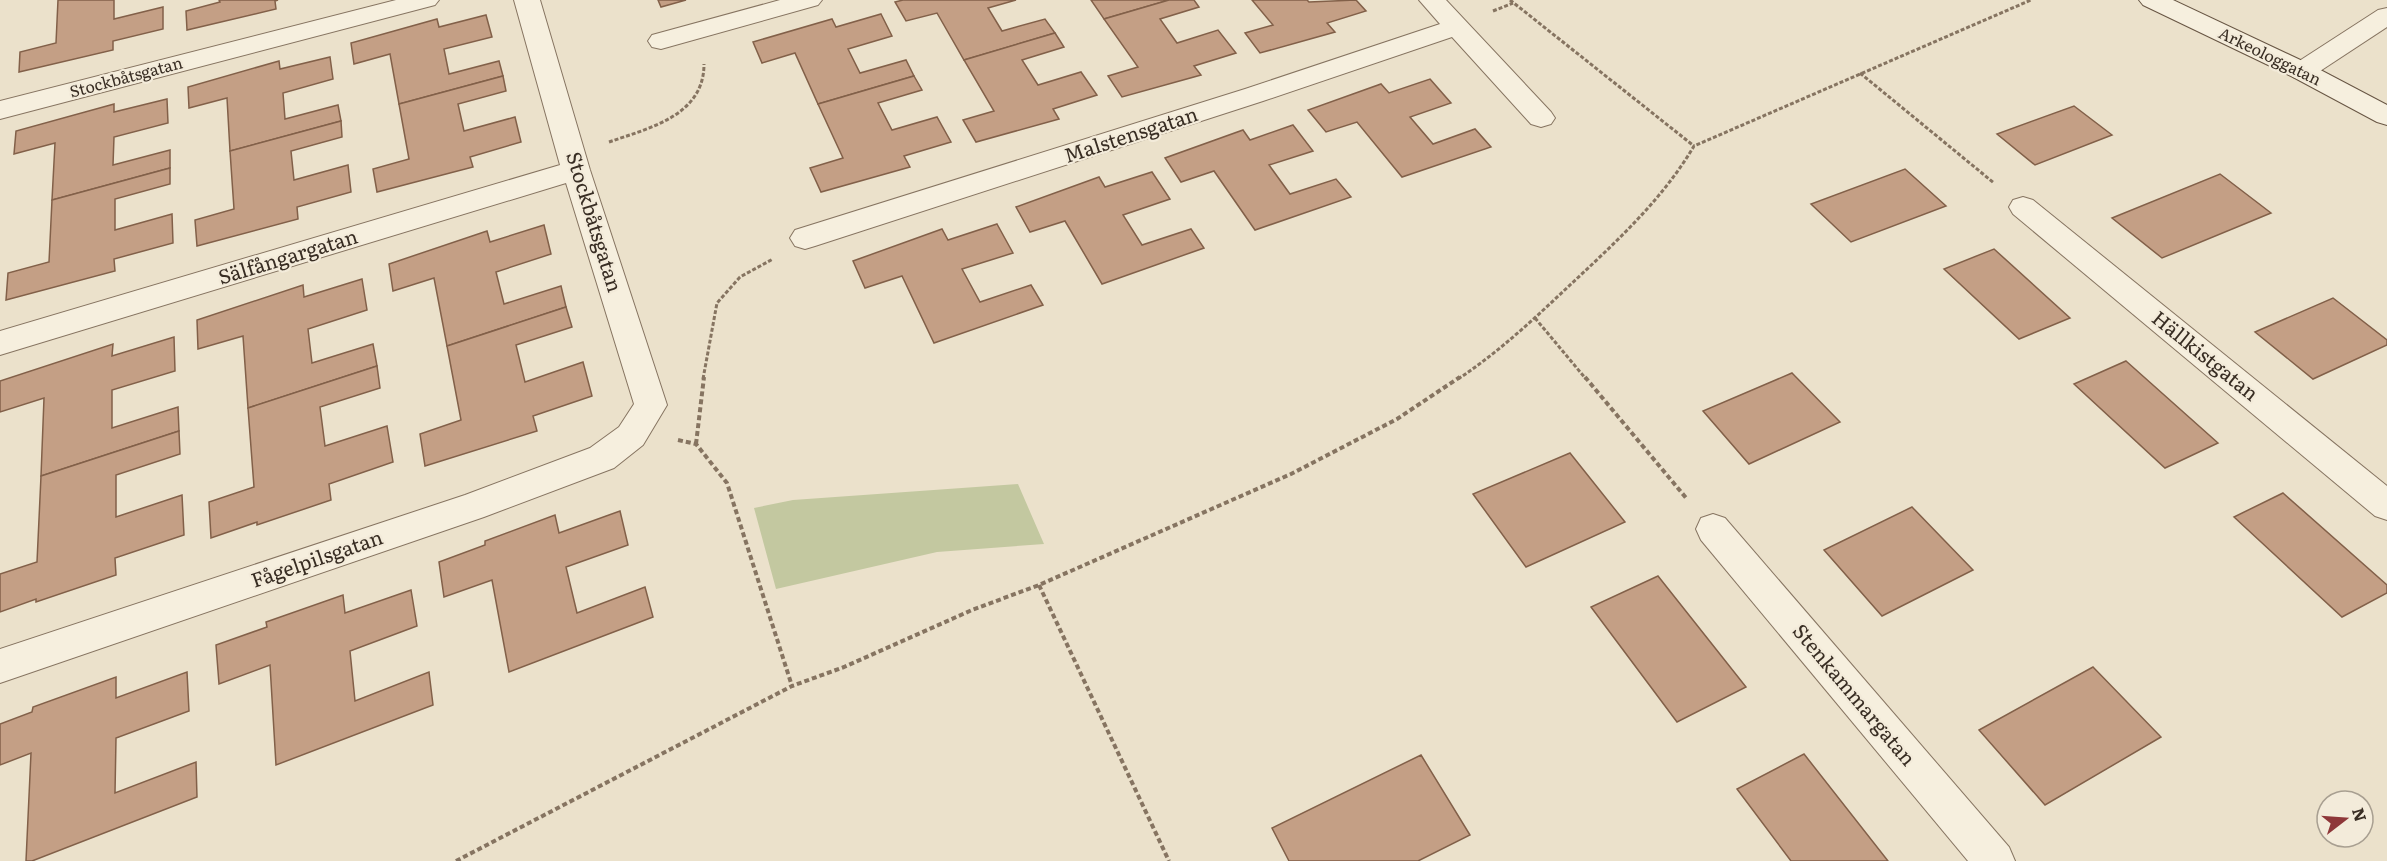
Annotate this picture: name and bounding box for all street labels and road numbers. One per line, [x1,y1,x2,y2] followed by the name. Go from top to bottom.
[2215,20,2326,90] street label: Arkeologgatan
[66,49,185,103] street label: Stockbåtsgatan
[1060,97,1201,169] street label: Malstensgatan
[560,148,632,295] street label: Stockbåtsgatan
[214,220,361,291] street label: Sälfångargatan
[2146,302,2266,407] street label: Hällkistgatan
[247,521,386,594] street label: Fågelpilsgatan
[1787,616,1924,771] street label: Stenkammargatan

